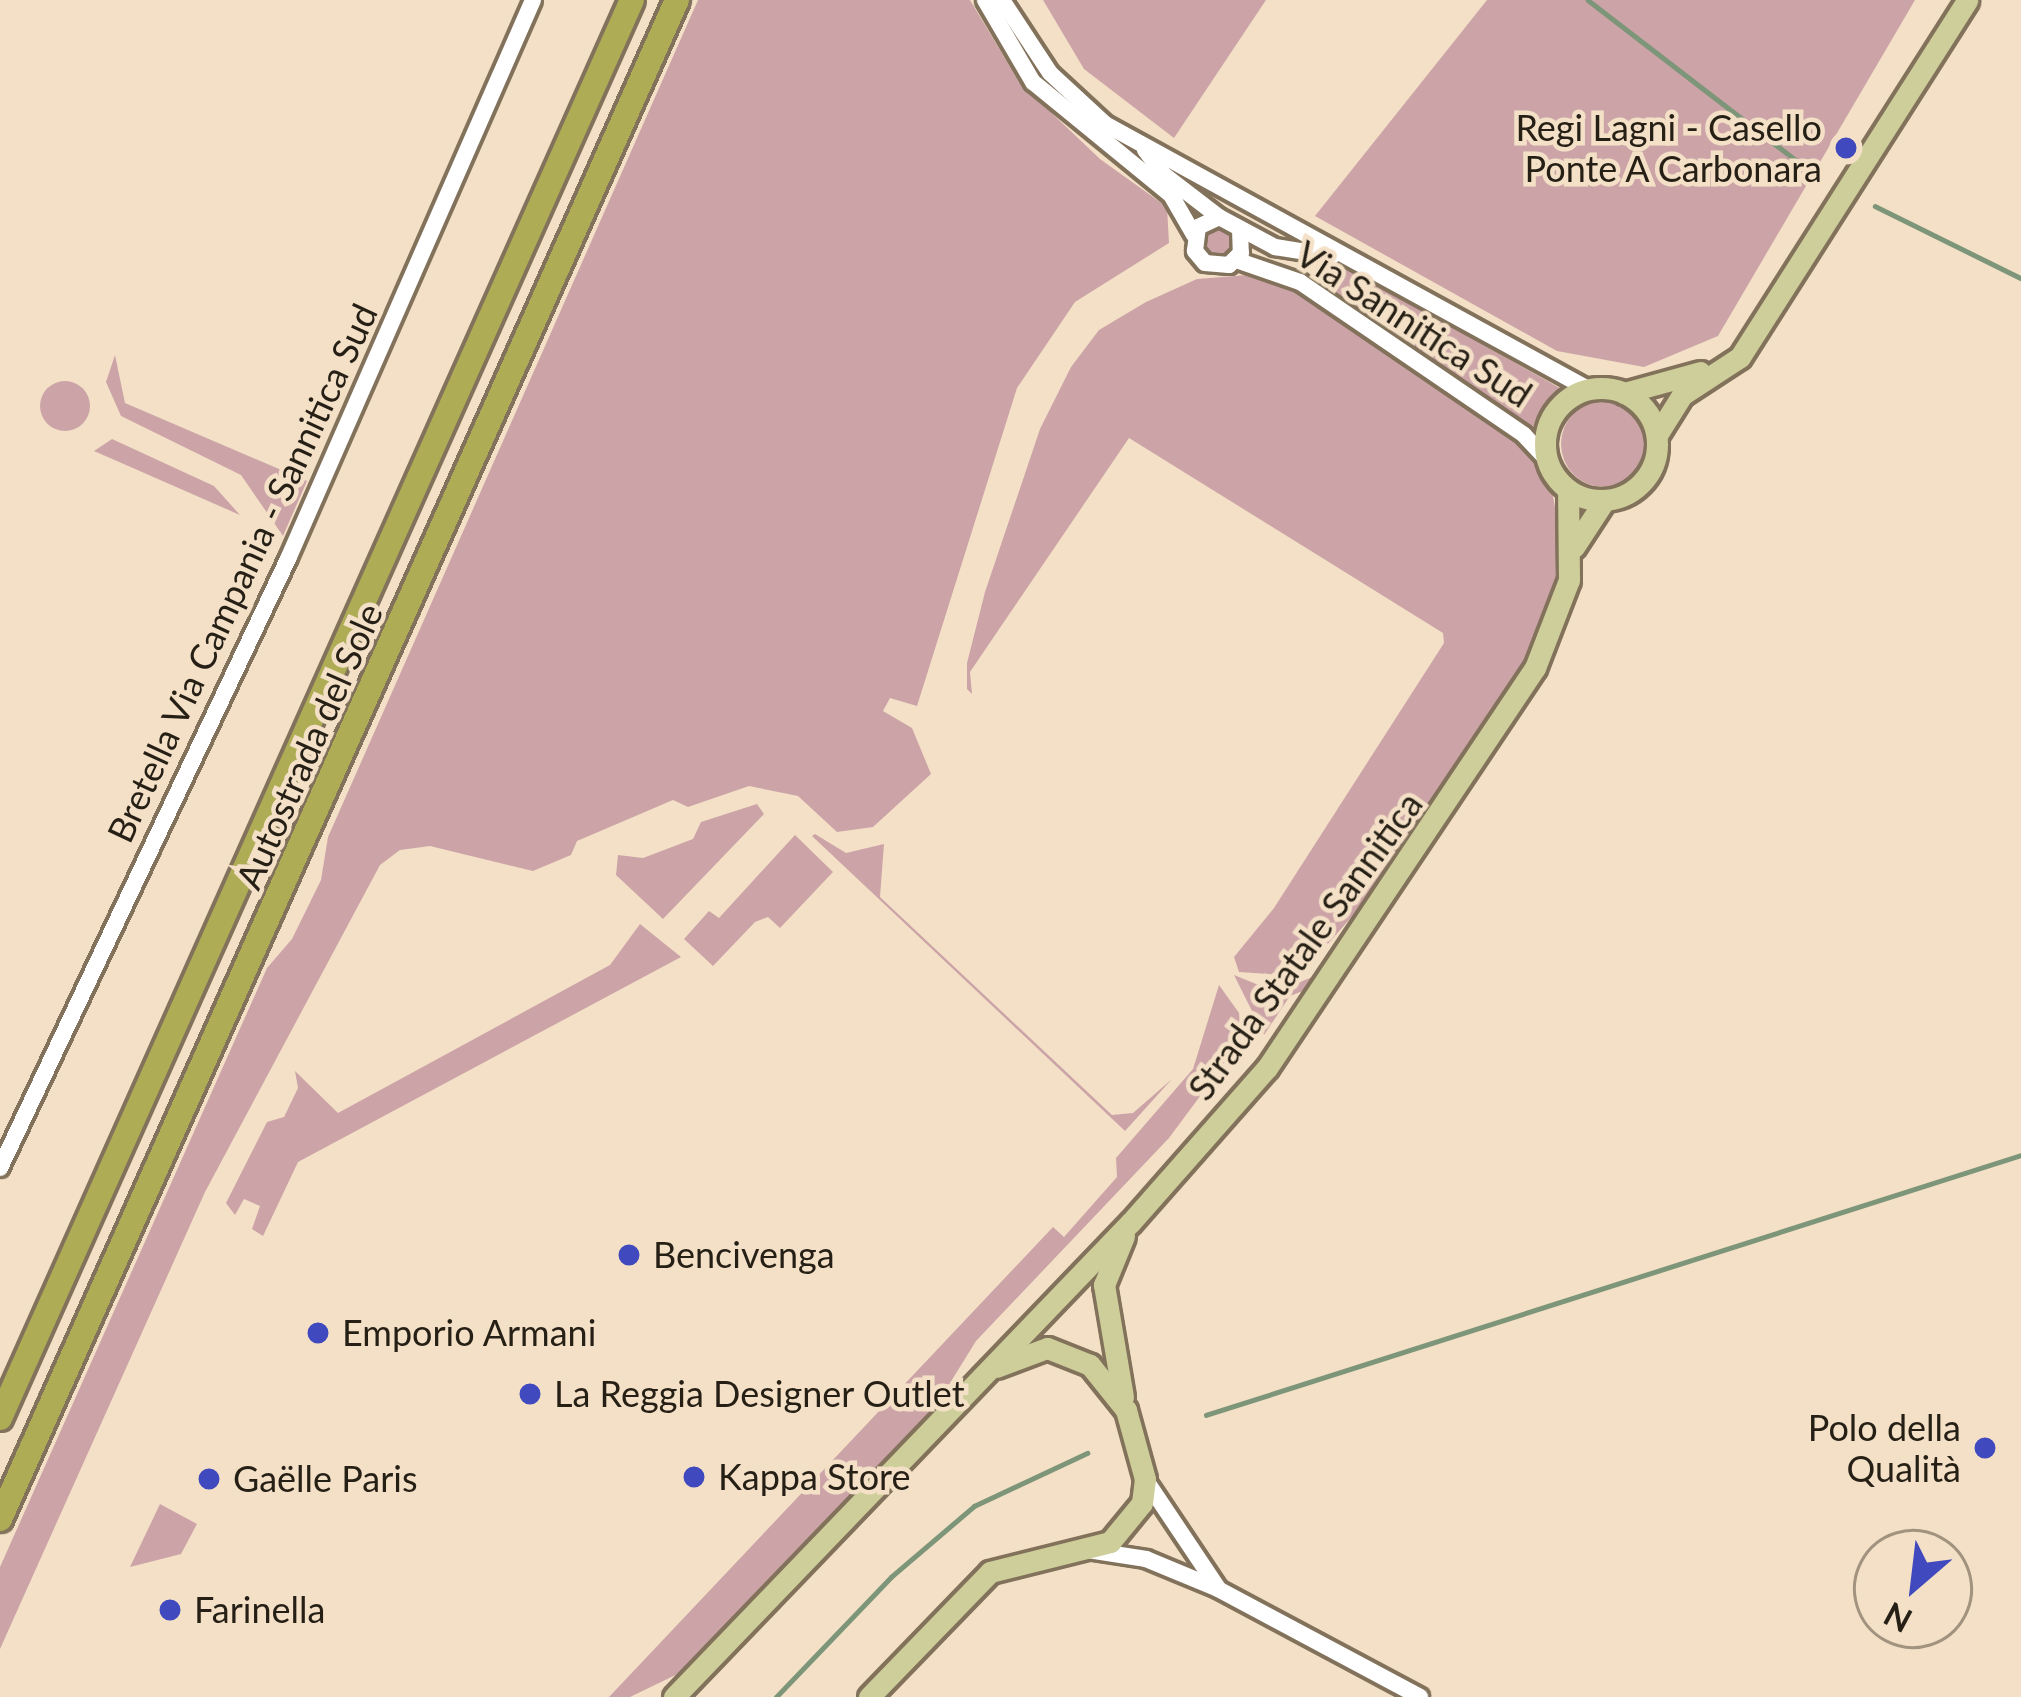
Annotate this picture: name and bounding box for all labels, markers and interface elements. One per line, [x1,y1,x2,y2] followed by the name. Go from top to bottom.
[1515,105,1822,190] place label: Regi Lagni - Casello Ponte A Carbonara
[1833,135,1859,161] marker: Regi Lagni - Casello Ponte A Carbonara
[1288,232,1540,416] street label: Via Sannitica Sud
[98,296,386,850] street label: Bretella Via Campania - Sannitica Sud
[227,597,391,895] street label: Autostrada del Sole
[1179,784,1431,1108] street label: Strada Statale Sannitica
[653,1233,835,1277] place label: Bencivenga
[616,1242,642,1268] marker: Bencivenga
[342,1311,597,1355] place label: Emporio Armani
[305,1320,331,1346] marker: Emporio Armani
[554,1372,965,1416] place label: La Reggia Designer Outlet
[517,1381,543,1407] marker: La Reggia Designer Outlet
[1808,1405,1961,1490] place label: Polo della Qualità
[1972,1435,1998,1461] marker: Polo della Qualità
[718,1455,910,1499] place label: Kappa Store
[233,1457,418,1501] place label: Gaëlle Paris
[681,1464,707,1490] marker: Kappa Store
[196,1466,222,1492] marker: Gaëlle Paris
[1853,1529,1973,1649] north arrow
[194,1588,325,1632] place label: Farinella
[1877,1595,1918,1642] text: N
[157,1597,183,1623] marker: Farinella

